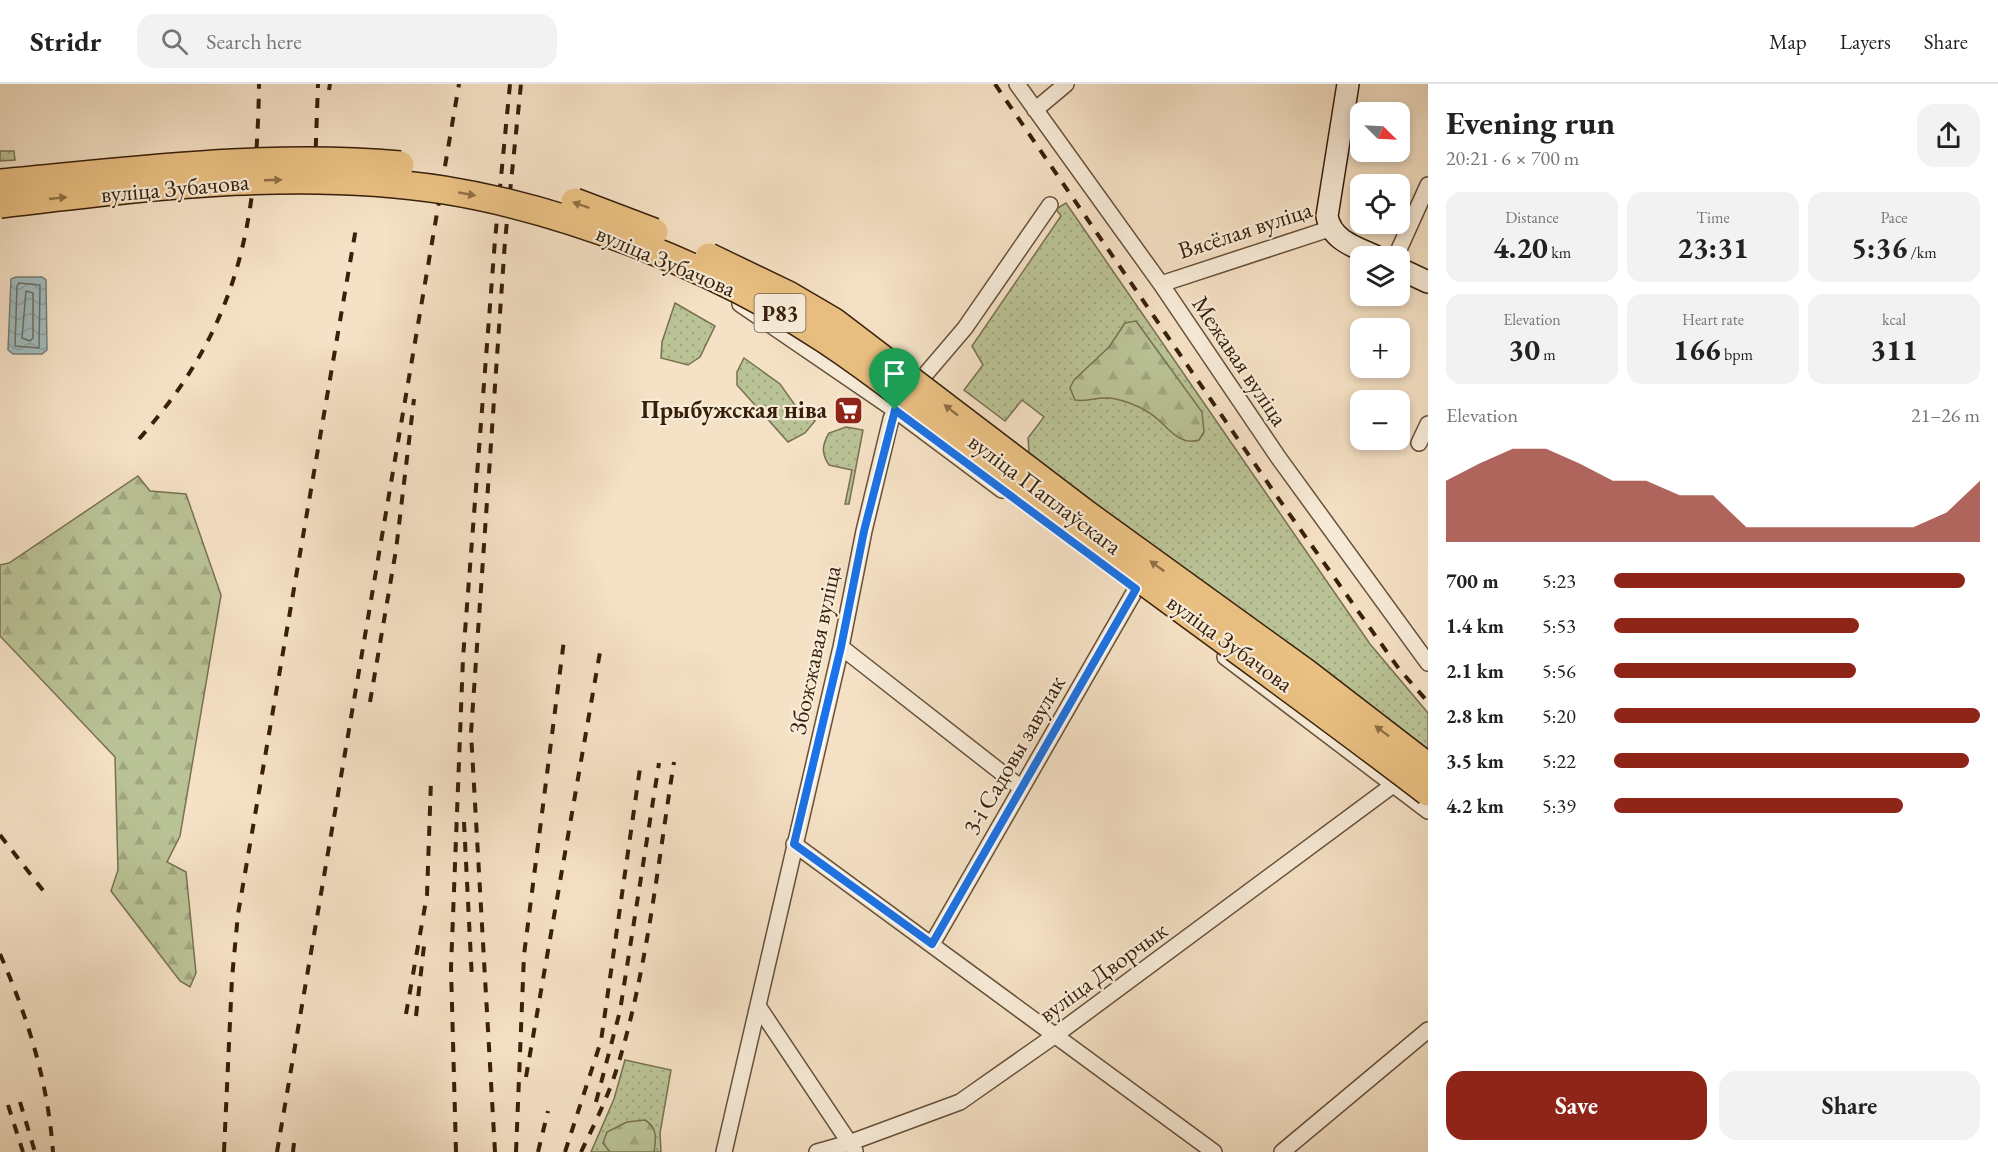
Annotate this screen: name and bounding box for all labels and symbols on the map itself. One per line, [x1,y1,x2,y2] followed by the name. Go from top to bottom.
[1350,102,1410,162] north arrow
[99,166,251,209] street label: вуліца Зубачова
[264,176,283,185] one-way arrow
[458,190,477,199] one-way arrow
[49,193,68,203] one-way arrow
[1174,193,1316,266] street label: Вясёлая вуліца
[572,199,590,209] one-way arrow
[592,217,741,304] street label: вуліца Зубачова
[1185,290,1296,432] street label: Межавая вуліца
[754,294,806,332] road number: Р83
[869,348,920,410] pin
[641,394,827,426] place label: Прыбужская ніва
[832,394,864,426] supermarket icon: Прыбужская ніва
[944,405,959,417] one-way arrow
[962,426,1129,562] street label: вуліца Паплаўскага
[1150,560,1165,572] one-way arrow
[781,562,848,737] street label: Збожжавая вуліца
[1161,586,1300,699] street label: вуліца Зубачова
[955,669,1072,840] street label: 3-і Садовы завулак
[1374,726,1389,738] one-way arrow
[1032,914,1174,1029] street label: вуліца Дворчык

